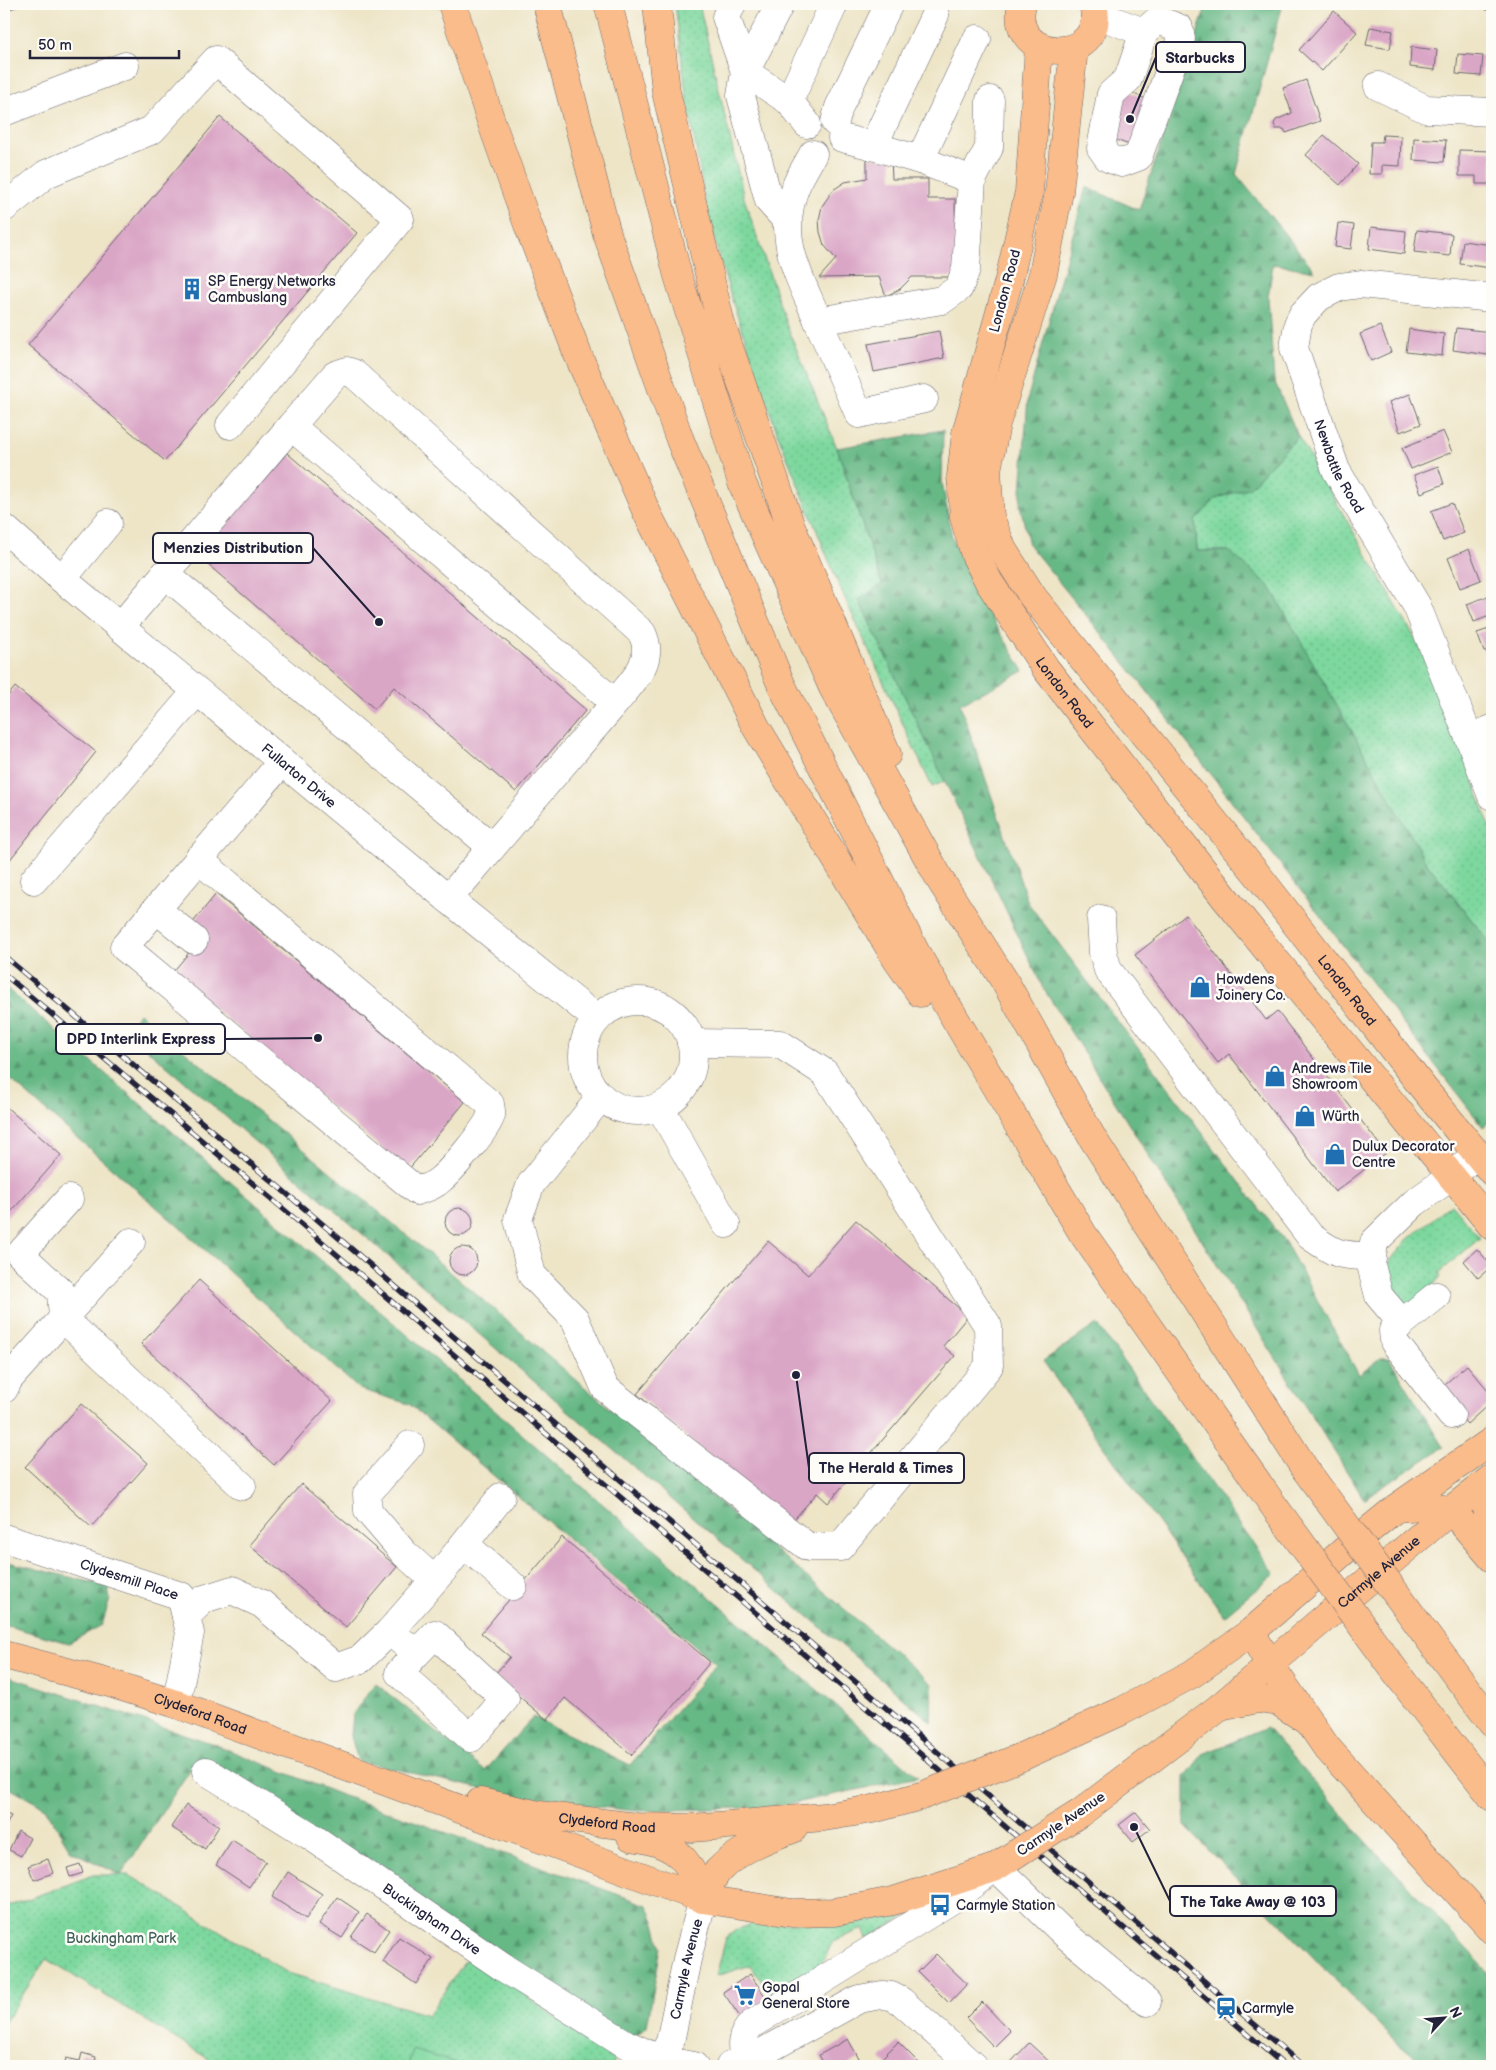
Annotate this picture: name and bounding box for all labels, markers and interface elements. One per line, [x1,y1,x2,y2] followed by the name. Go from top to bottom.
[30,28,179,60] scale bar
[38,36,72,55] text: 50 m
[1156,42,1245,72] callout: Starbucks
[1165,49,1235,68] text: Starbucks
[986,248,1024,334] street label: London Road
[208,273,336,306] place label: SP Energy Networks Cambuslang
[179,276,205,302] building icon: SP Energy Networks Cambuslang
[1311,417,1368,516] street label: Newbattle Road
[153,533,313,563] callout: Menzies Distribution
[163,539,303,558] text: Menzies Distribution
[1032,654,1097,731] street label: London Road
[258,740,340,811] street label: Fullarton Drive
[1314,951,1380,1029] street label: London Road
[1216,971,1286,1004] place label: Howdens Joinery Co.
[1187,974,1213,1000] shop icon: Howdens Joinery Co.
[56,1024,225,1054] callout: DPD Interlink Express
[67,1030,215,1049] text: DPD Interlink Express
[1292,1060,1372,1093] place label: Andrews Tile Showroom
[1262,1063,1288,1089] shop icon: Andrews Tile Showroom
[1292,1103,1318,1129] shop icon: Würth
[1322,1108,1360,1125] place label: Würth
[1352,1138,1455,1171] place label: Dulux Decorator Centre
[1322,1141,1348,1167] shop icon: Dulux Decorator Centre
[809,1453,964,1483] callout: The Herald & Times
[819,1459,953,1478] text: The Herald & Times
[1334,1532,1423,1612] street label: Carmyle Avenue
[78,1555,181,1603] street label: Clydesmill Place
[152,1689,249,1738] street label: Clydeford Road
[1014,1788,1108,1860] street label: Carmyle Avenue
[558,1809,656,1836] street label: Clydeford Road
[380,1879,484,1958] street label: Buckingham Drive
[1170,1886,1336,1916] callout: The Take Away @ 103
[927,1892,953,1918] bus stop icon: Carmyle Station
[1180,1893,1326,1912] text: The Take Away @ 103
[956,1897,1055,1914] place label: Carmyle Station
[666,1917,706,2021] street label: Carmyle Avenue
[66,1930,176,1947] park label: Buckingham Park
[762,1979,850,2012] place label: Gopal General Store
[732,1982,758,2008] supermarket icon: Gopal General Store
[1418,1992,1468,2042] north arrow
[1213,1995,1239,2021] station icon: Carmyle
[1242,2000,1294,2017] place label: Carmyle
[1445,2004,1465,2021] text: N

